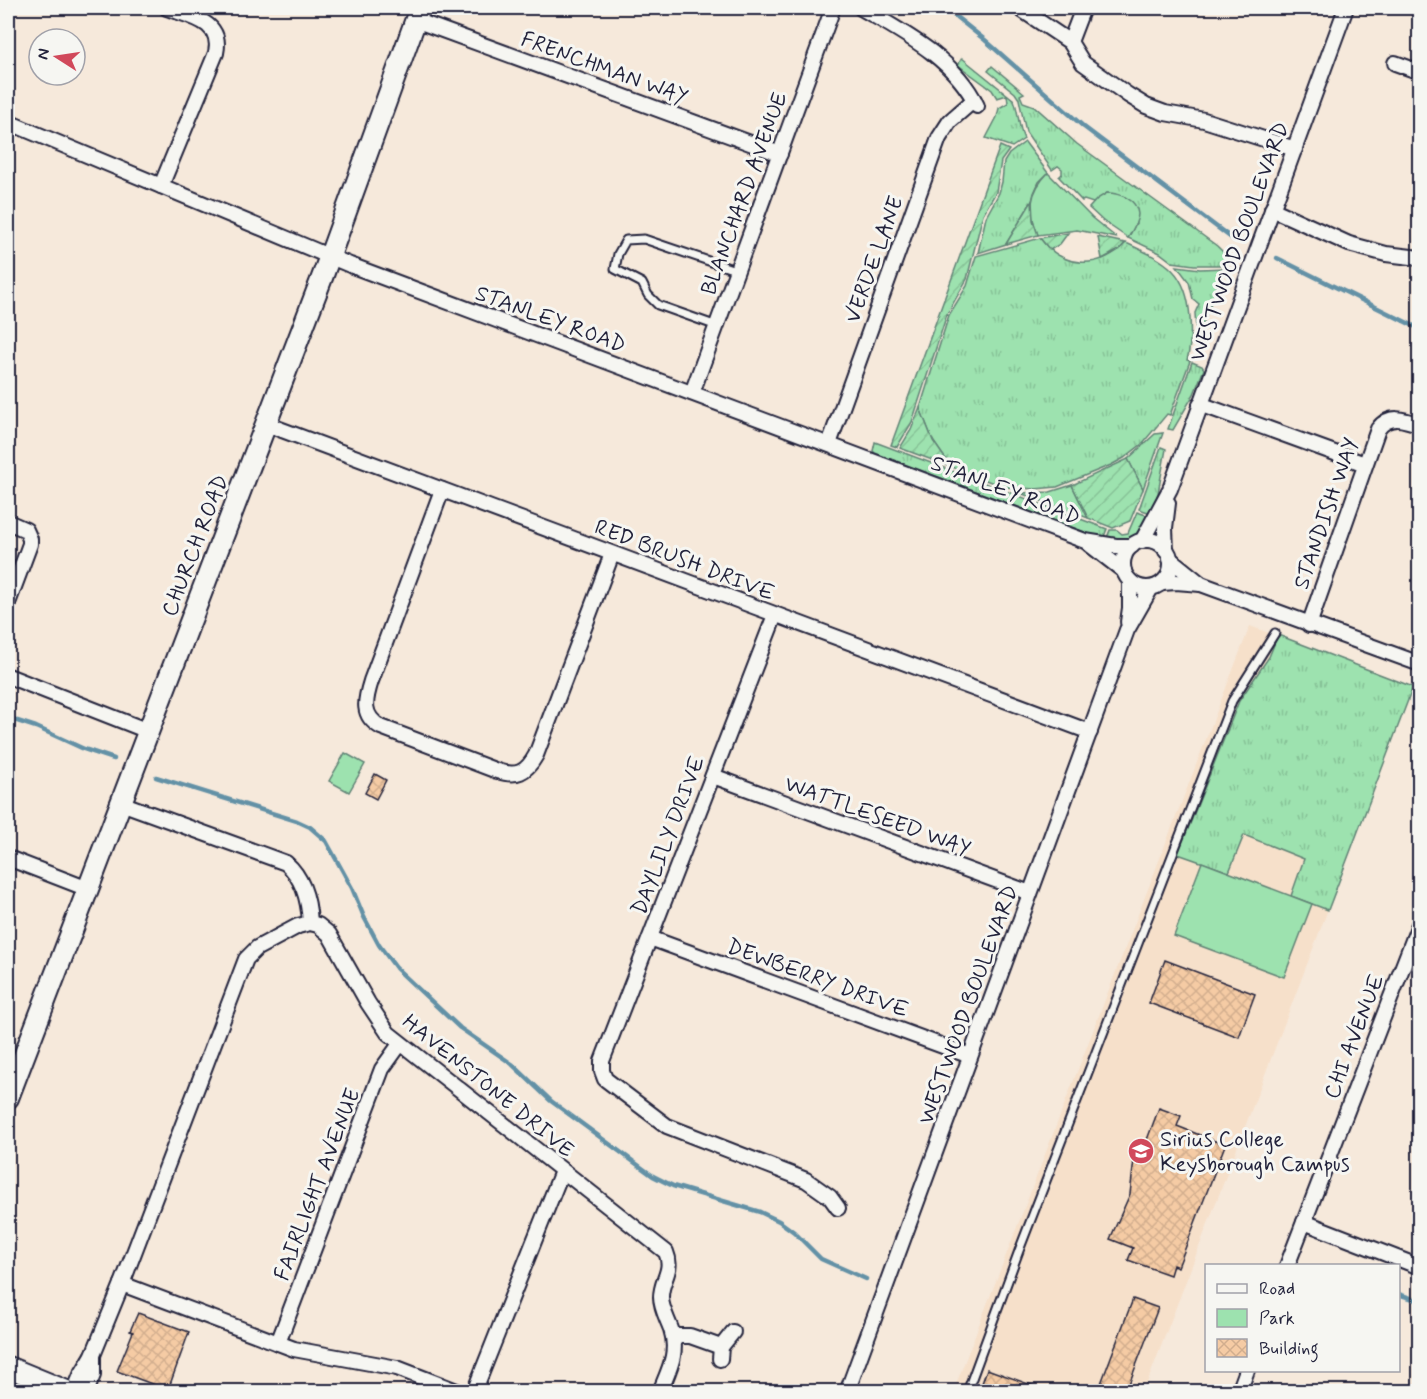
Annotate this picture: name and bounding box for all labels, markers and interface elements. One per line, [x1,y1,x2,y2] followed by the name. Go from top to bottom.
[517,26,692,112] street label: FRENCHMAN WAY
[27,27,87,87] north arrow
[32,47,55,62] text: N
[695,88,795,299] street label: BLANCHARD AVENUE
[1183,118,1296,365] street label: WESTWOOD BOULEVARD
[839,192,911,327] street label: VERDE LANE
[471,280,629,360] street label: STANLEY ROAD
[1288,434,1366,593] street label: STANDISH WAY
[927,449,1084,532] street label: STANLEY ROAD
[156,471,236,621] street label: CHURCH ROAD
[590,514,778,608] street label: RED BRUSH DRIVE
[626,752,712,919] street label: DAYLILY DRIVE
[780,770,974,864] street label: WATTLESEED WAY
[912,881,1025,1128] street label: WESTWOOD BOULEVARD
[723,933,912,1025] street label: DEWBERRY DRIVE
[1318,970,1391,1103] street label: CHI AVENUE
[396,1009,580,1165] street label: HAVENSTONE DRIVE
[268,1084,368,1285] street label: FAIRLIGHT AVENUE
[1160,1126,1350,1180] place label: Sirius College Keysborough Campus
[1126,1136,1156,1166] school or university icon: Sirius College Keysborough Campus
[1205,1264,1400,1372] legend
[1259,1277,1295,1301] text: Road
[1259,1307,1295,1331] text: Park
[1259,1337,1319,1363] text: Building

